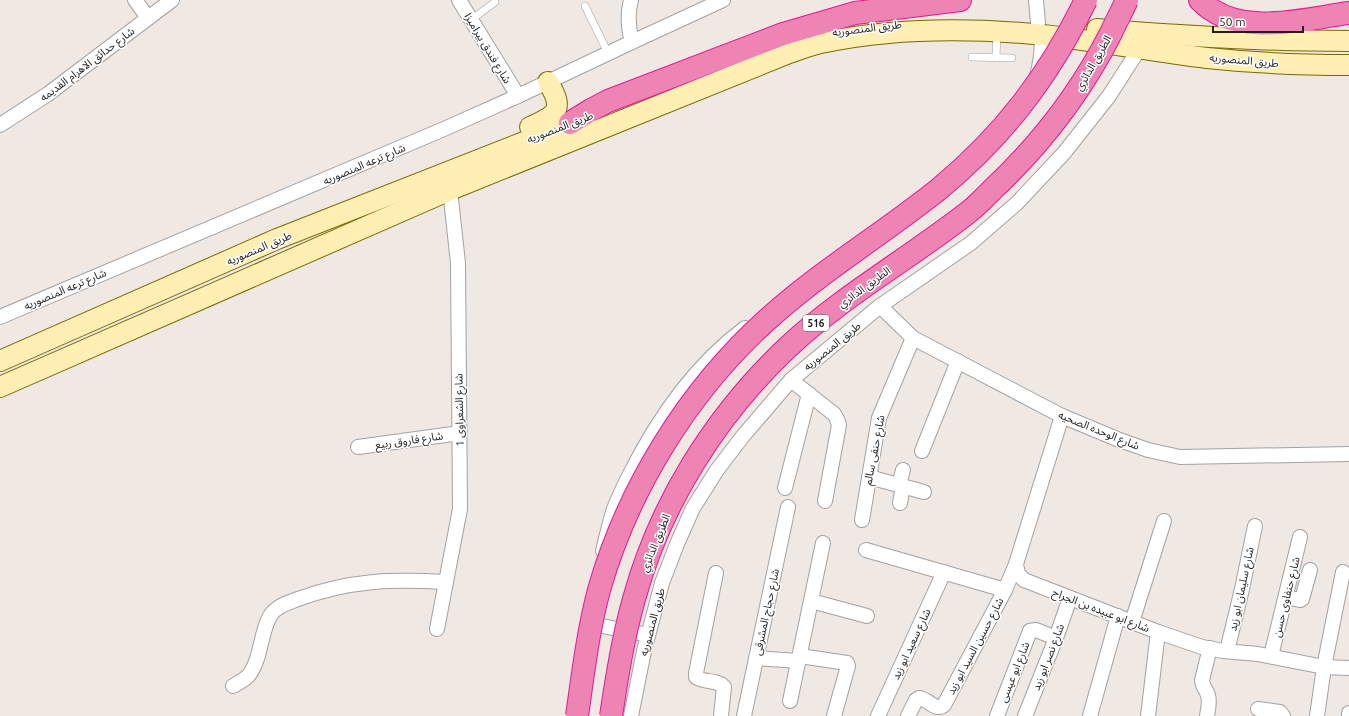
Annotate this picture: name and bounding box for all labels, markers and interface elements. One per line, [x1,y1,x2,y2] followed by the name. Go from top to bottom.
[1213,8,1303,34] scale bar
[461,11,514,87] street label: شارع فندق بيراميزا
[1219,15,1246,28] text: 50 m
[832,18,902,39] street label: طريق المنصوريه
[37,24,138,105] street label: شارع حدائق الاهرام القديمه
[1072,33,1117,94] street label: الطريق الدائري
[1209,51,1279,70] street label: طريق المنصوريه
[525,109,595,146] street label: طريق المنصوريه
[321,141,408,189] street label: شارع ترعه المنصوريه
[225,229,294,268] street label: طريق المنصوريه
[836,264,895,313] street label: الطريق الدائري
[22,266,109,314] street label: شارع ترعه المنصوريه
[803,315,829,331] road number: 516
[801,319,864,373] street label: طريق المنصوريه
[452,373,468,447] street label: شارع الشعراوى 1
[1056,408,1142,454] street label: شارع الوحده الصحيه
[861,414,890,487] street label: شارع حنفى سالم
[374,429,444,453] street label: شارع فاروق ربيع
[638,512,675,575] street label: الطريق الدائري
[1226,545,1258,633] street label: شارع سليمان ابو زيد
[1270,555,1304,639] street label: شارع حنفاوى حسن
[751,567,783,657] street label: شارع حجاج المشرقى
[1050,586,1152,636] street label: شارع ابو عبيده بن الجراح
[637,587,668,658] street label: طريق المنصوريه
[944,595,1008,697] street label: شارع حسين السيد ابو زيد
[889,606,935,682] street label: شارع سعيد ابو زيد
[1030,622,1068,693] street label: شارع نصر ابو زيد
[996,640,1034,705] street label: شارع ابو عيسى

